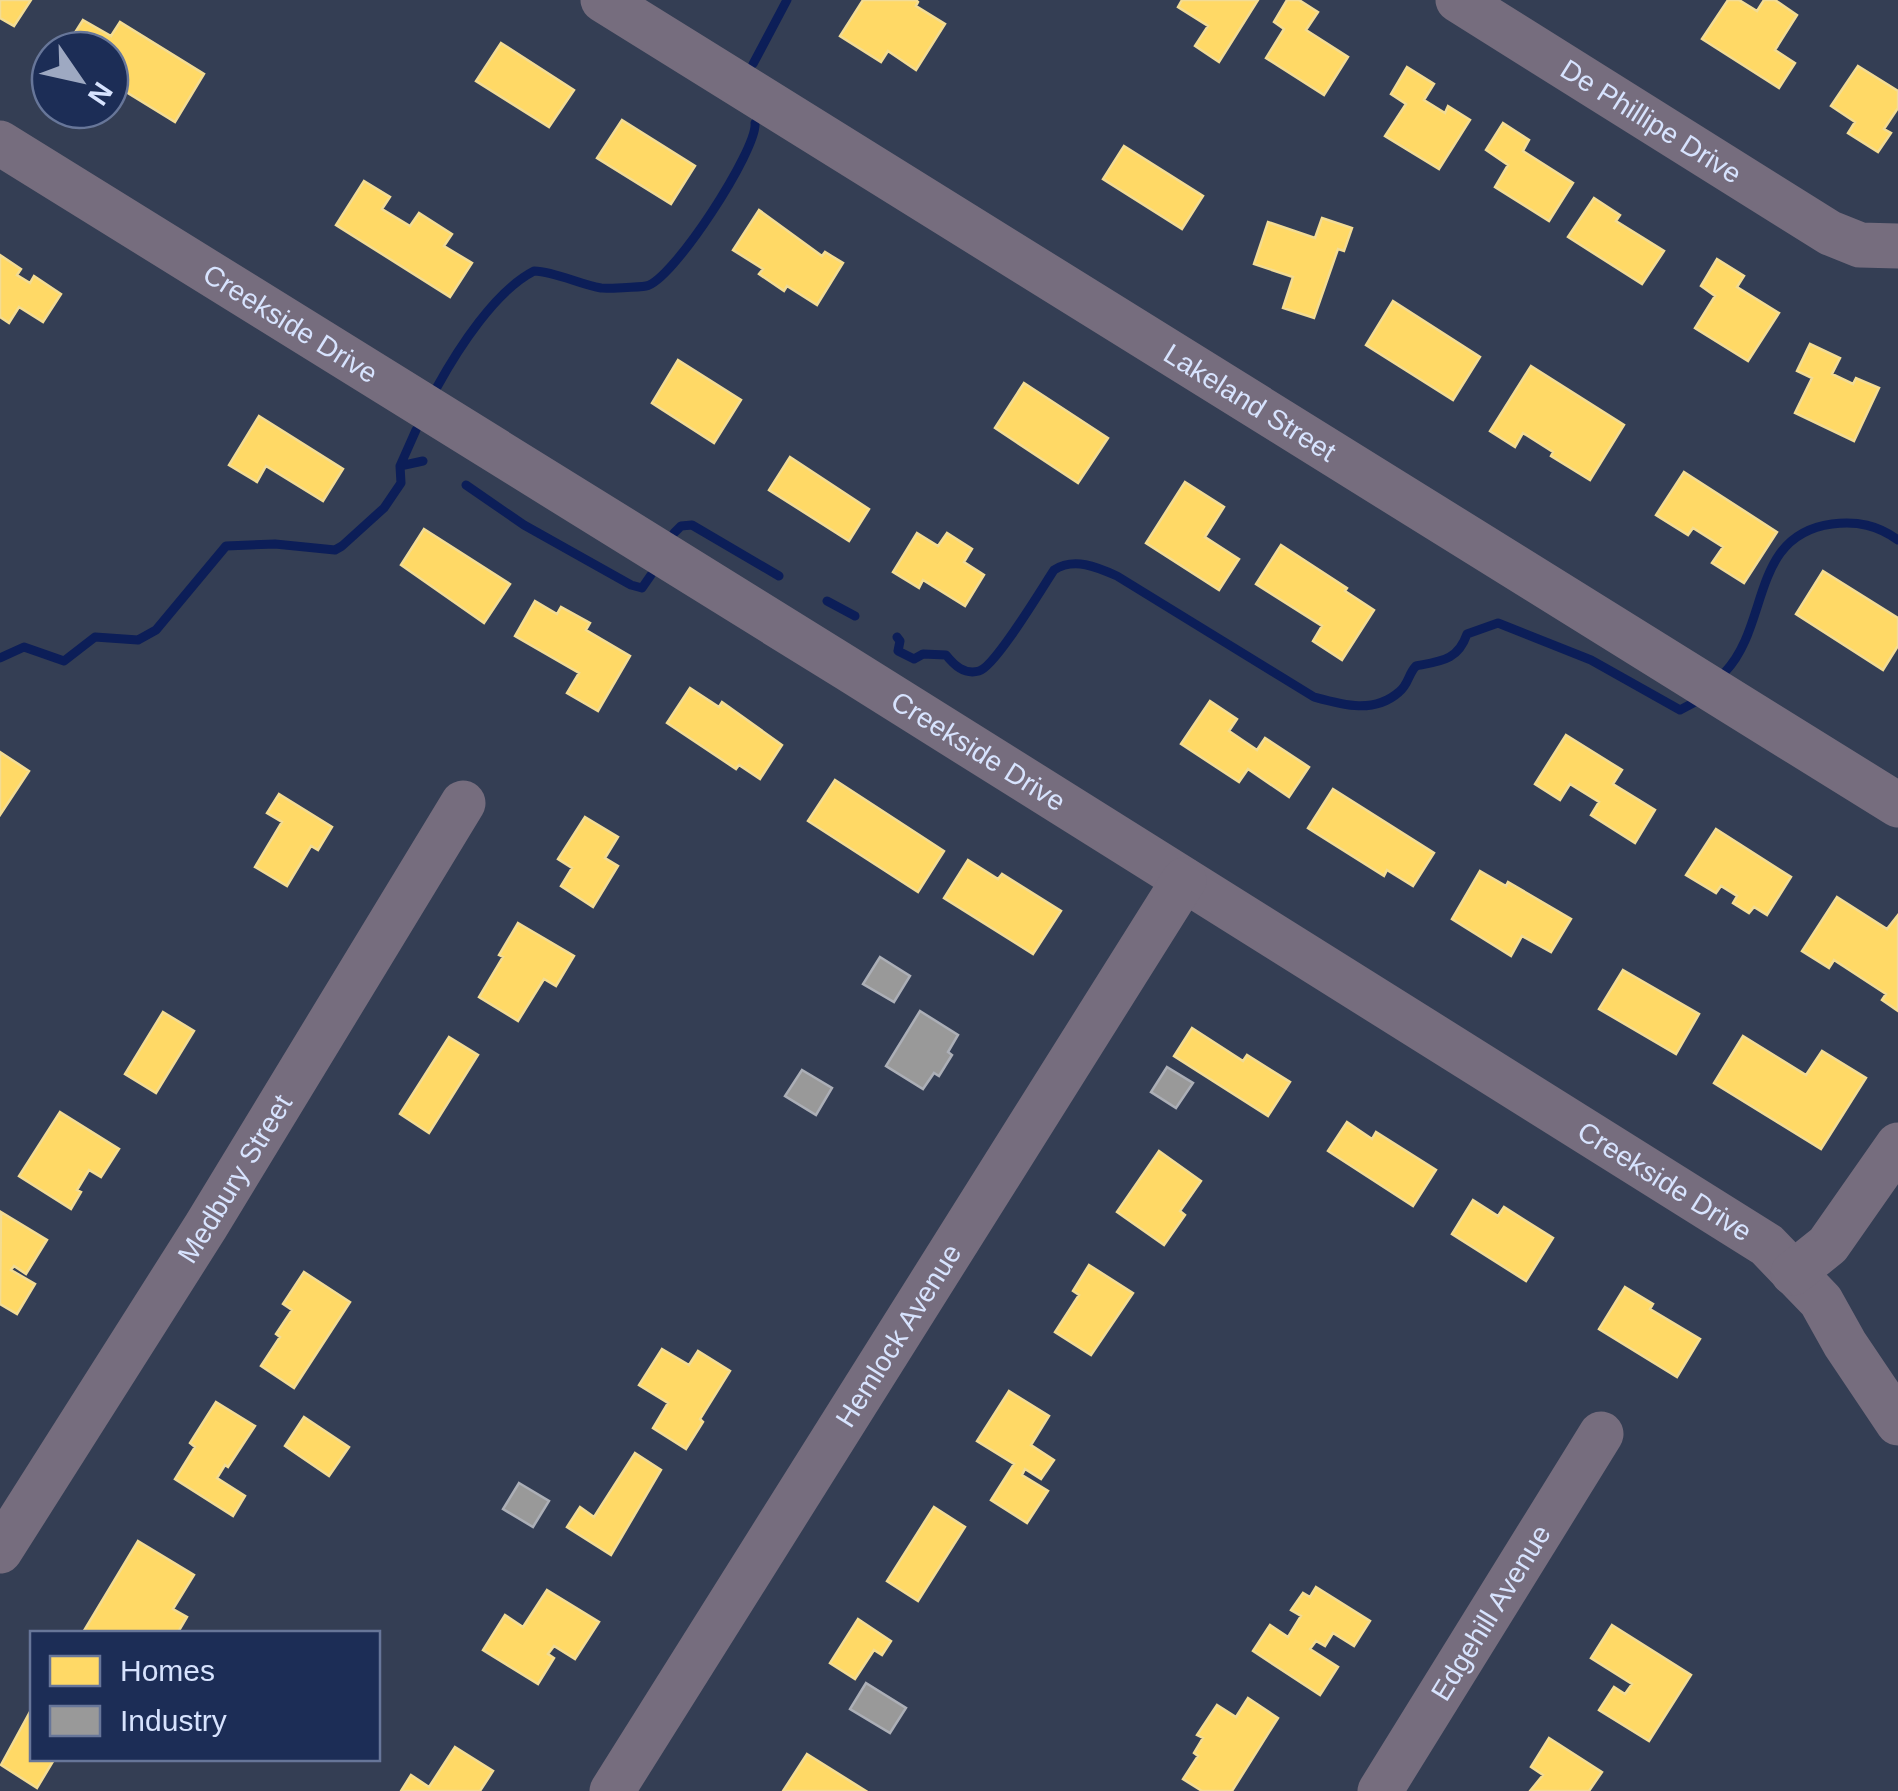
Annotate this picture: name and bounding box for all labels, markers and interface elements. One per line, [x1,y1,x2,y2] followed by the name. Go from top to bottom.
[30,30,130,130] north arrow
[1555,53,1747,189] street label: De Phillipe Drive
[82,77,119,111] text: N
[198,258,383,389] street label: Creekside Drive
[1159,337,1342,467] street label: Lakeland Street
[886,685,1071,817] street label: Creekside Drive
[171,1089,298,1269] street label: Medbury Street
[1572,1115,1758,1247] street label: Creekside Drive
[829,1238,967,1432] street label: Hemlock Avenue
[1425,1519,1556,1706] street label: Edgehill Avenue
[30,1631,380,1761] legend
[120,1654,215,1687] text: Homes
[120,1704,227,1737] text: Industry

